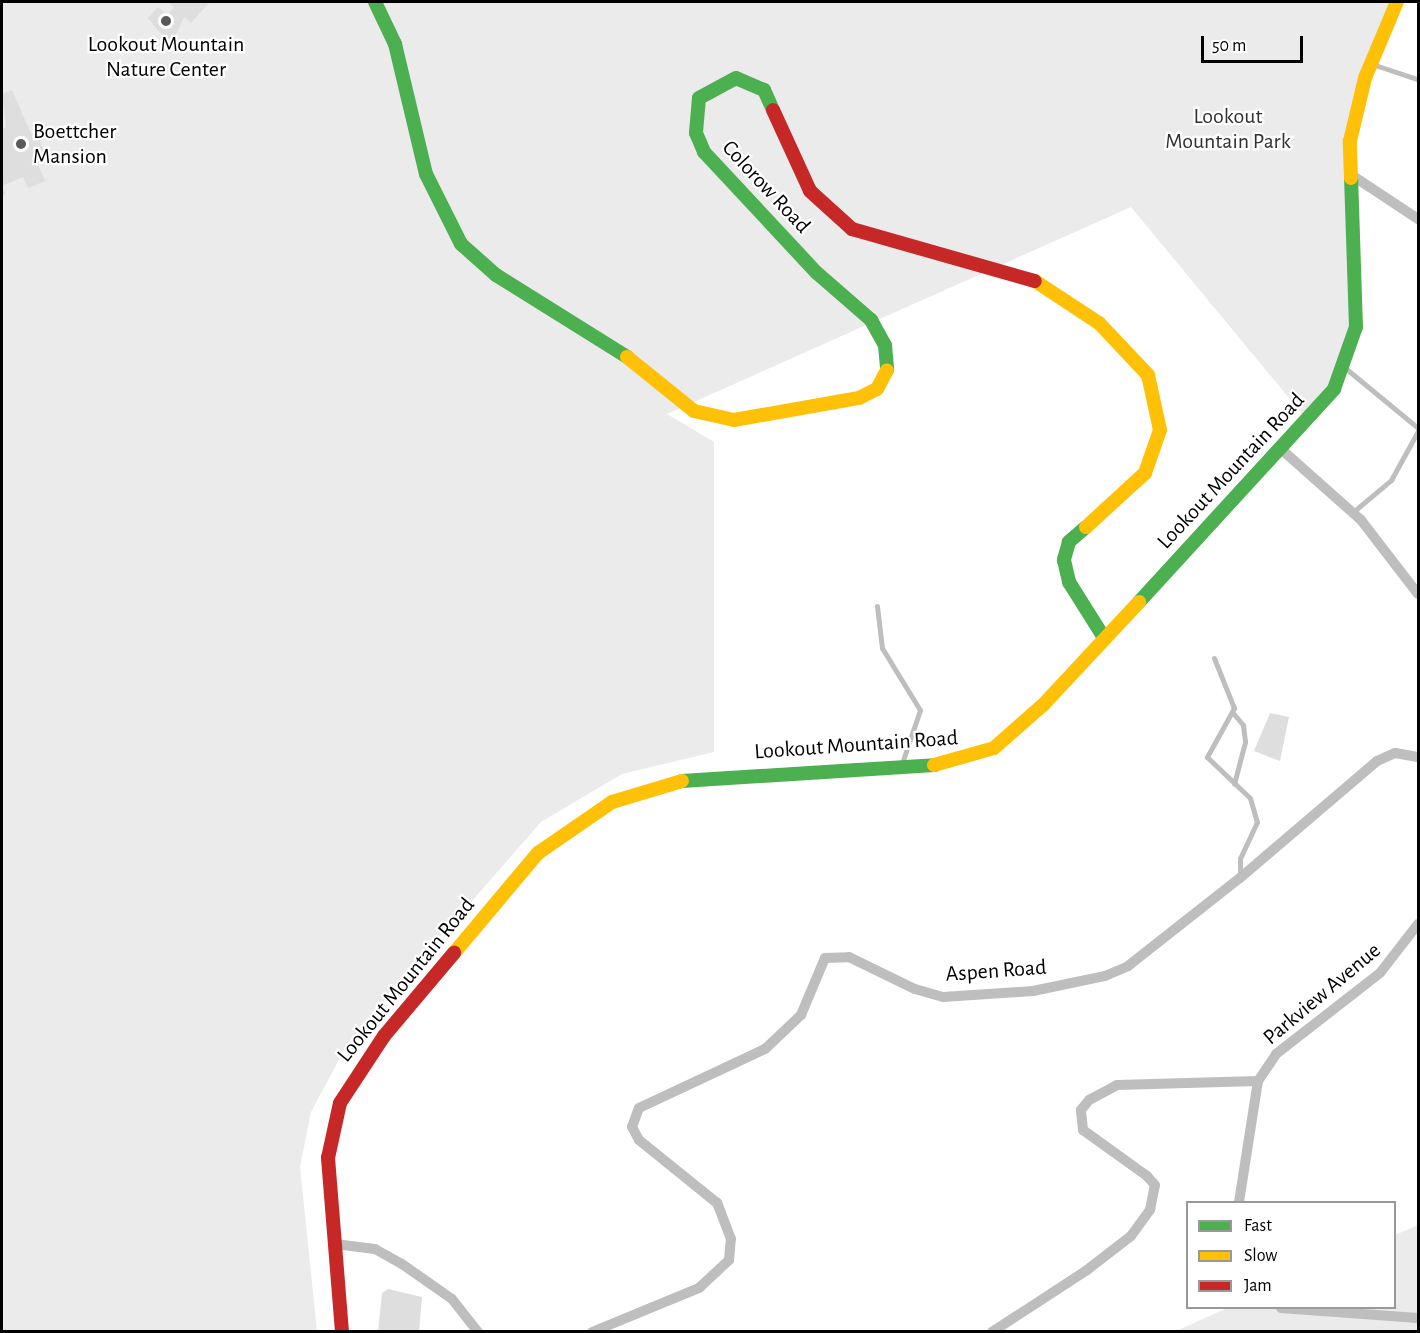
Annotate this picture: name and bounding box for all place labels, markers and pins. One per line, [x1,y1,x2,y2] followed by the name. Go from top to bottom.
[159,14,173,28] marker: Lookout Mountain Nature Center
[88,31,244,82] place label: Lookout Mountain Nature Center
[33,118,116,170] place label: Boettcher Mansion
[14,137,28,151] marker: Boettcher Mansion

